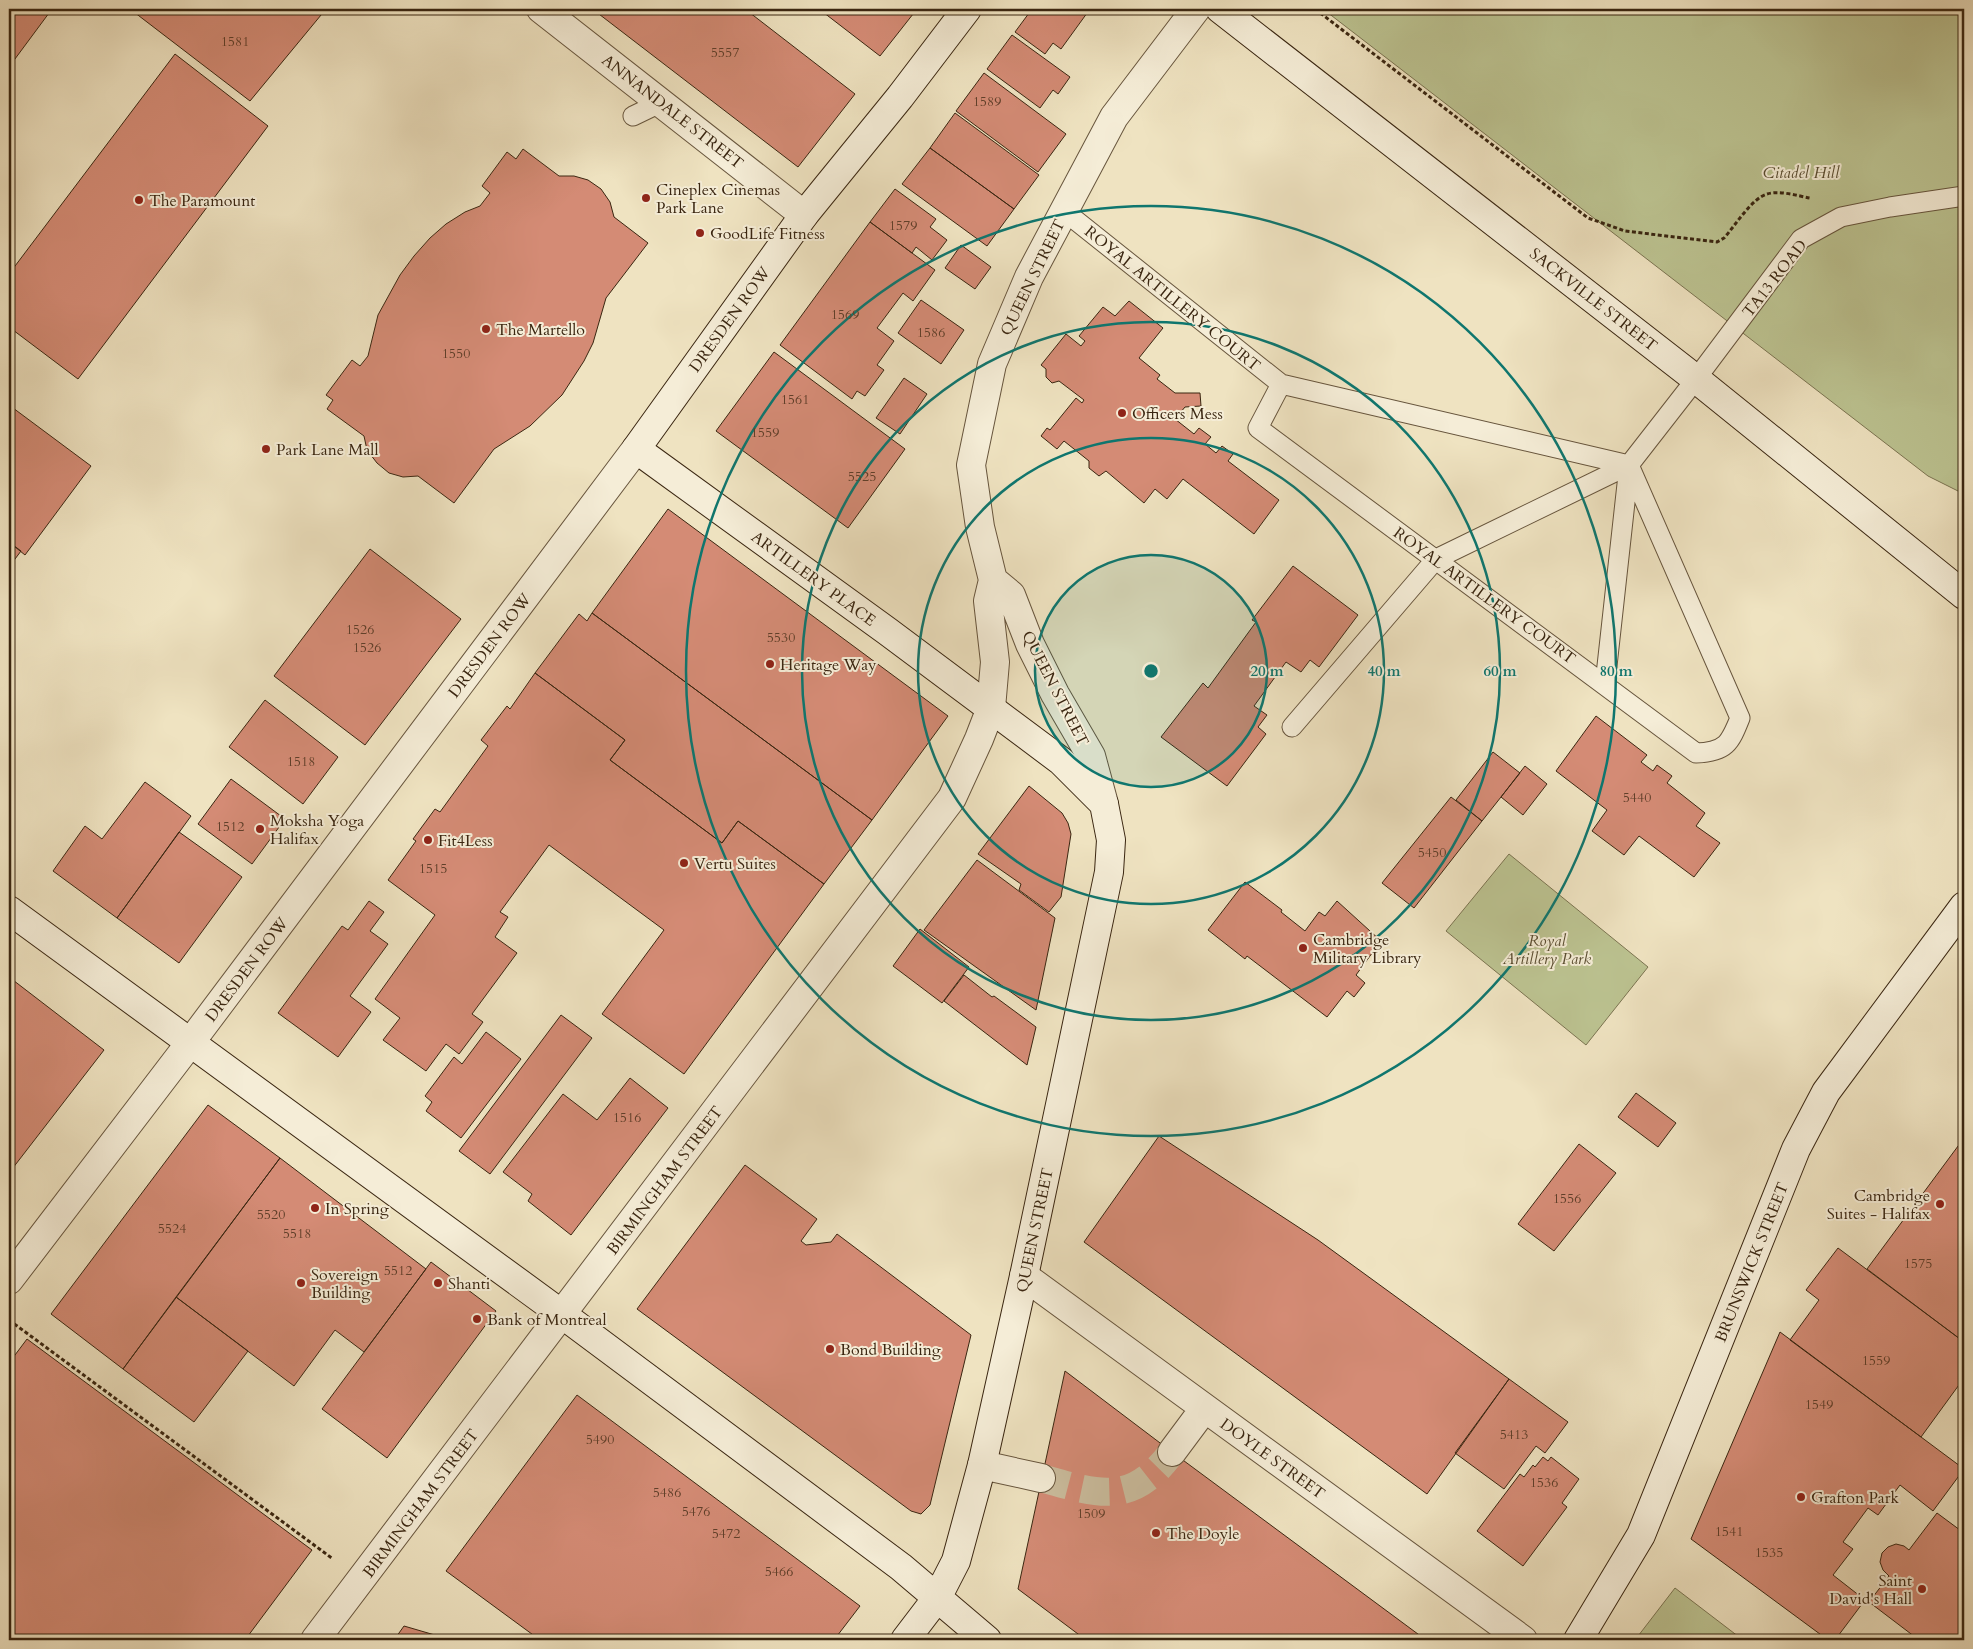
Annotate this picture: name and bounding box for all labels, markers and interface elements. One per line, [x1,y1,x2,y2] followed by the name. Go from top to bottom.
[221,32,249,51] house number: 1581
[711,43,739,62] house number: 5557
[597,49,748,174] street label: ANNANDALE STREET
[973,92,1001,111] house number: 1589
[1763,162,1840,184] park label: Citadel Hill
[656,179,780,219] place label: Cineplex Cinemas Park Lane
[149,190,255,212] place label: The Paramount
[640,192,652,204] marker: Cineplex Cinemas Park Lane
[133,194,145,206] marker: The Paramount
[995,215,1071,339] street label: QUEEN STREET
[889,216,917,235] house number: 1579
[1080,221,1265,377] street label: ROYAL ARTILLERY COURT
[710,223,825,245] place label: GoodLife Fitness
[694,227,706,239] marker: GoodLife Fitness
[1737,235,1812,322] street label: TA13 ROAD
[1525,243,1662,357] street label: SACKVILLE STREET
[684,262,776,377] street label: DRESDEN ROW
[831,305,859,324] house number: 1569
[496,319,585,341] place label: The Martello
[480,323,492,335] marker: The Martello
[917,323,945,342] house number: 1586
[442,344,470,363] house number: 1550
[781,390,809,409] house number: 1561
[1132,403,1223,425] place label: Officers Mess
[1116,407,1128,419] marker: Officers Mess
[751,423,779,442] house number: 1559
[276,439,378,461] place label: Park Lane Mall
[260,443,272,455] marker: Park Lane Mall
[848,467,876,486] house number: 5525
[1389,522,1580,670] street label: ROYAL ARTILLERY COURT
[747,526,880,632] street label: ARTILLERY PLACE
[443,589,537,702] street label: DRESDEN ROW
[346,620,374,639] house number: 1526
[1017,627,1094,750] street label: QUEEN STREET
[767,628,795,647] house number: 5530
[353,638,381,657] house number: 1526
[780,654,877,676] place label: Heritage Way
[764,658,776,670] marker: Heritage Way
[1250,661,1284,681] text: 20 m
[1367,661,1401,681] text: 40 m
[1483,661,1517,681] text: 60 m
[1599,661,1633,681] text: 80 m
[1142,662,1160,680] centre of rings
[287,752,315,771] house number: 1518
[1623,788,1651,807] house number: 5440
[270,810,364,850] place label: Moksha Yoga Halifax
[216,817,244,836] house number: 1512
[254,823,266,835] marker: Moksha Yoga Halifax
[438,830,493,852] place label: Fit4Less
[422,834,434,846] marker: Fit4Less
[1418,843,1446,862] house number: 5450
[694,853,776,875] place label: Vertu Suites
[678,857,690,869] marker: Vertu Suites
[419,859,447,878] house number: 1515
[200,913,294,1026] street label: DRESDEN ROW
[1313,929,1422,969] place label: Cambridge Military Library
[1502,930,1591,970] park label: Royal Artillery Park
[1297,942,1309,954] marker: Cambridge Military Library
[602,1102,728,1259] street label: BIRMINGHAM STREET
[613,1108,641,1127] house number: 1516
[1011,1166,1059,1295] street label: QUEEN STREET
[1710,1179,1794,1346] street label: BRUNSWICK STREET
[1827,1185,1930,1225] place label: Cambridge Suites - Halifax
[1553,1189,1581,1208] house number: 1556
[325,1198,389,1220] place label: In Spring
[1934,1198,1946,1210] marker: Cambridge Suites - Halifax
[309,1202,321,1214] marker: In Spring
[257,1205,285,1224] house number: 5520
[158,1219,186,1238] house number: 5524
[283,1224,311,1243] house number: 5518
[1904,1254,1932,1273] house number: 1575
[384,1261,412,1280] house number: 5512
[311,1264,379,1304] place label: Sovereign Building
[448,1273,491,1295] place label: Shanti
[295,1277,307,1289] marker: Sovereign Building
[432,1277,444,1289] marker: Shanti
[487,1309,607,1331] place label: Bank of Montreal
[471,1313,483,1325] marker: Bank of Montreal
[840,1339,941,1361] place label: Bond Building
[824,1343,836,1355] marker: Bond Building
[1862,1351,1890,1370] house number: 1559
[1805,1395,1833,1414] house number: 1549
[1215,1413,1330,1505] street label: DOYLE STREET
[358,1425,484,1582] street label: BIRMINGHAM STREET
[1500,1425,1528,1444] house number: 5413
[586,1430,614,1449] house number: 5490
[1530,1473,1558,1492] house number: 1536
[653,1483,681,1502] house number: 5486
[1811,1487,1900,1509] place label: Grafton Park
[1795,1491,1807,1503] marker: Grafton Park
[682,1502,710,1521] house number: 5476
[1077,1504,1105,1523] house number: 1509
[1715,1522,1743,1541] house number: 1541
[1166,1523,1240,1545] place label: The Doyle
[712,1524,740,1543] house number: 5472
[1150,1527,1162,1539] marker: The Doyle
[1755,1543,1783,1562] house number: 1535
[765,1562,793,1581] house number: 5466
[1829,1570,1912,1610] place label: Saint David's Hall
[1916,1583,1928,1595] marker: Saint David's Hall

